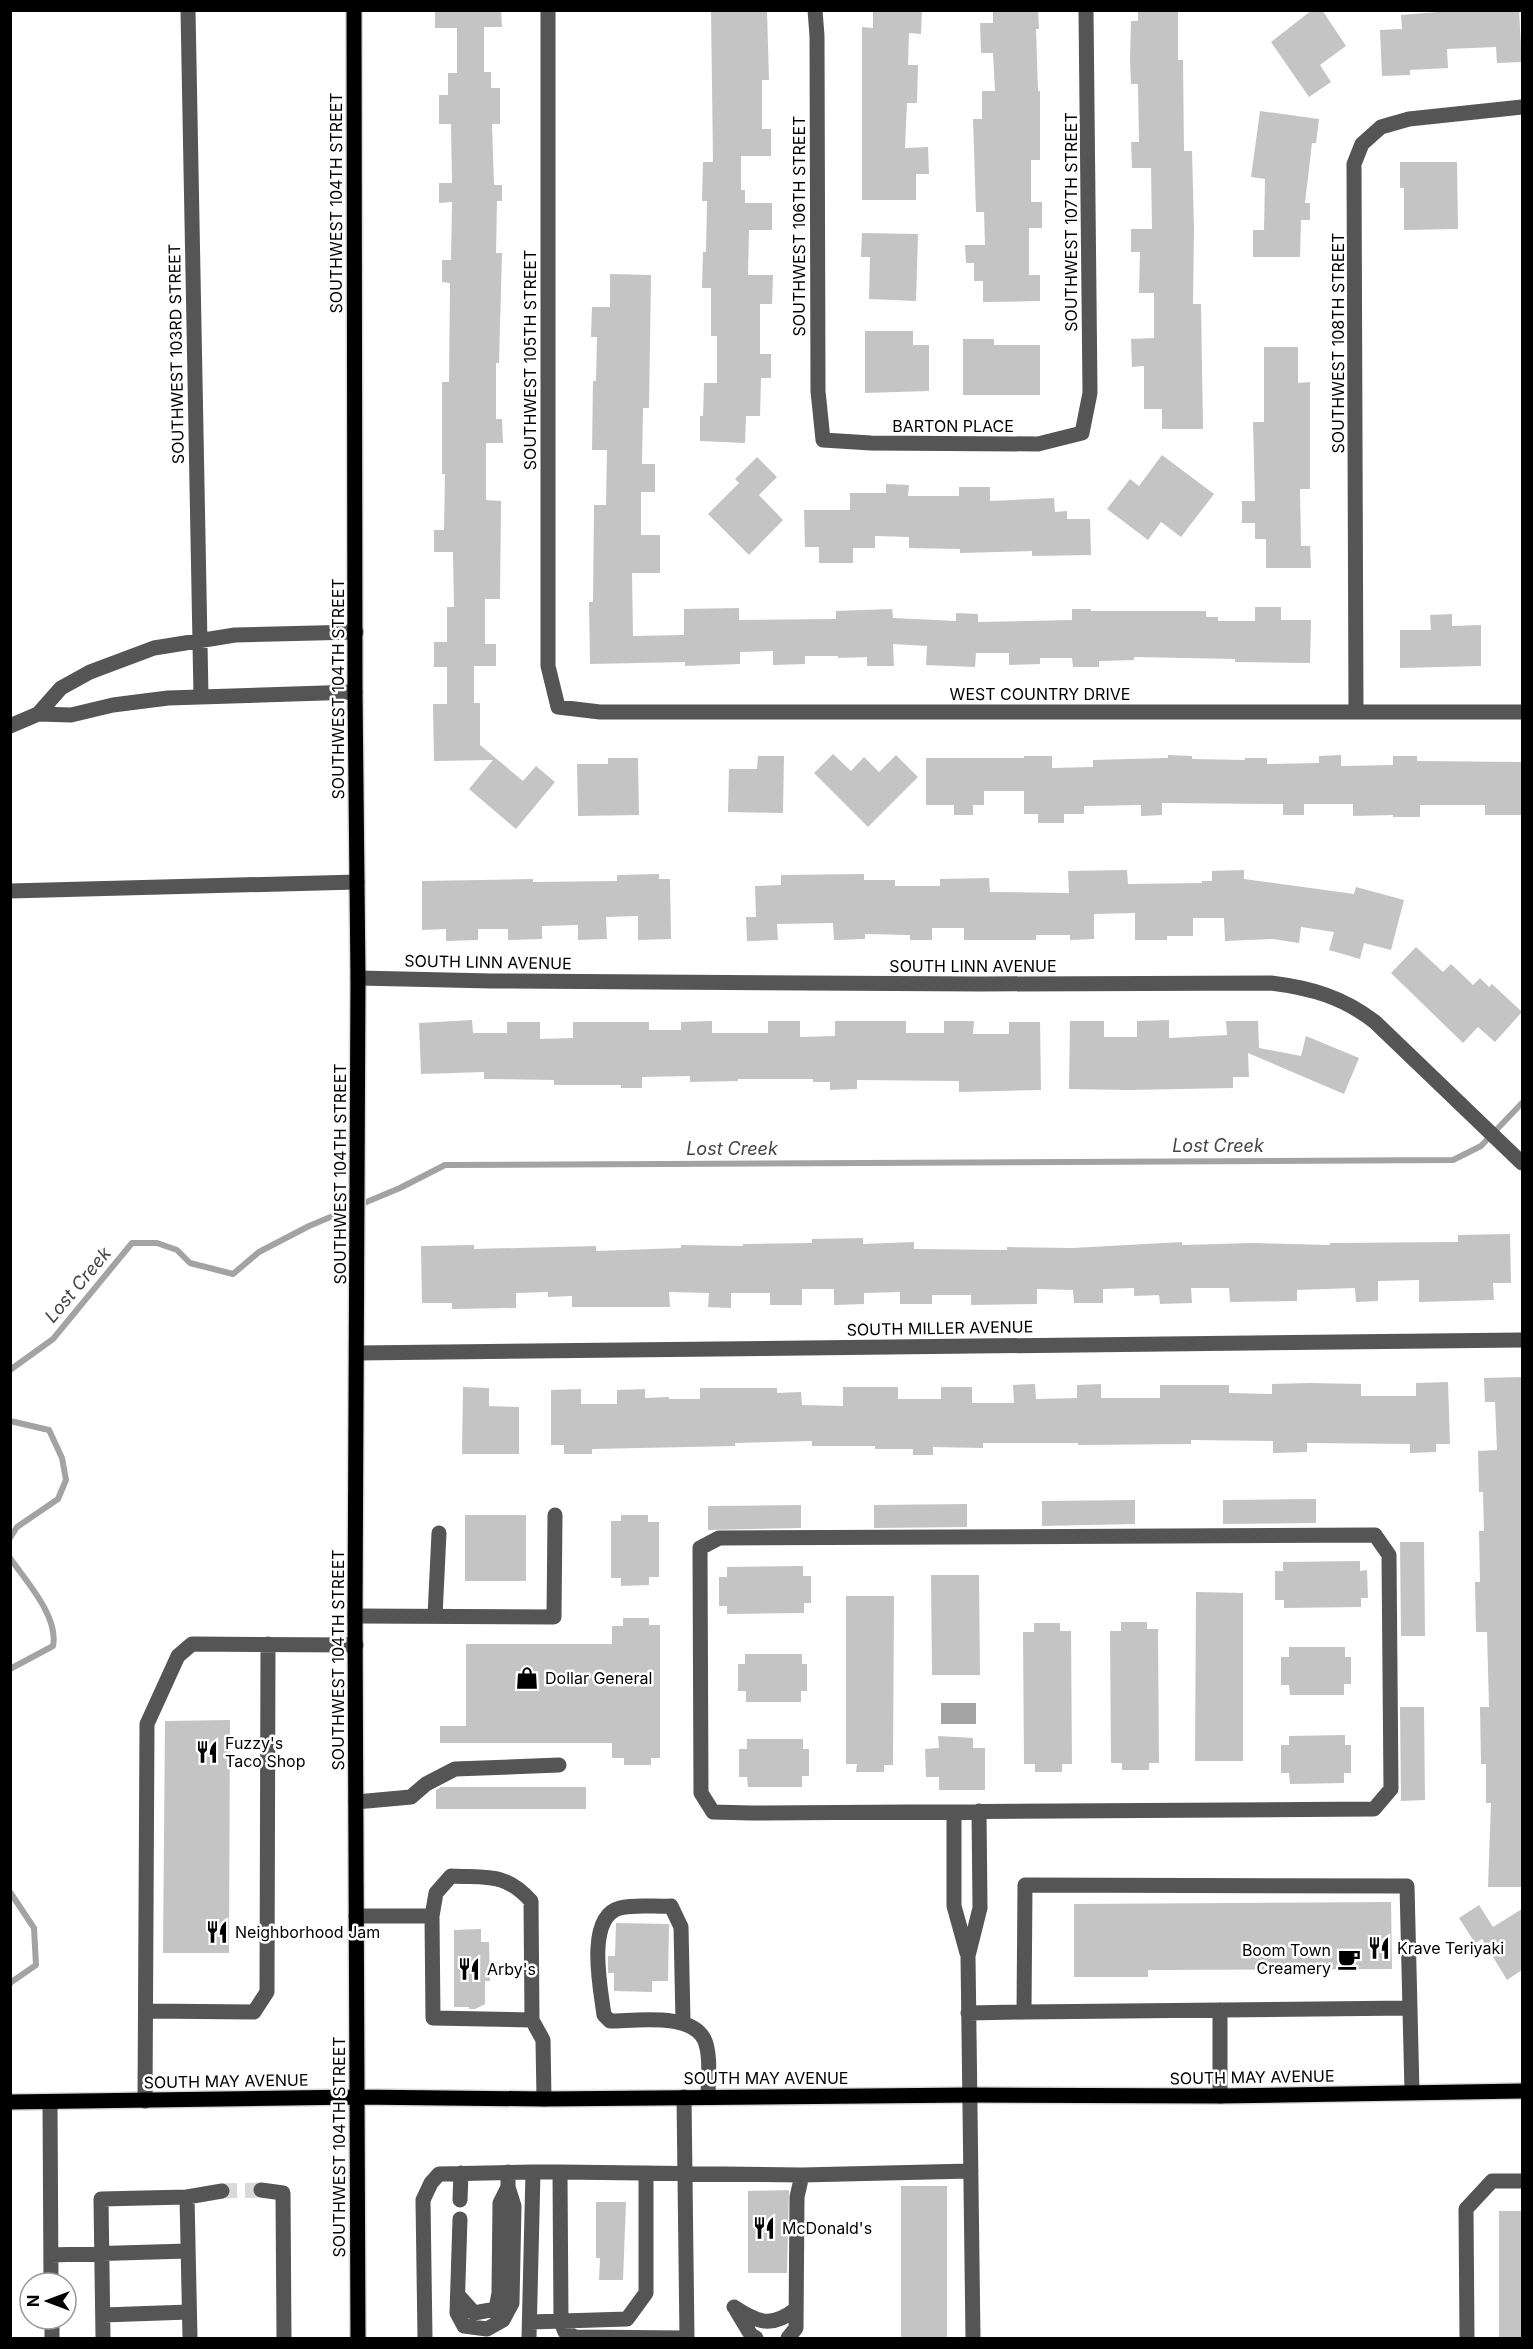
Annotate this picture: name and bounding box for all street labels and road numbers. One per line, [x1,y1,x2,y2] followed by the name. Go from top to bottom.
[326,92,346,314] street label: SOUTHWEST 104TH STREET
[1061,112,1081,332] street label: SOUTHWEST 107TH STREET
[789,116,809,336] street label: SOUTHWEST 106TH STREET
[1328,233,1348,453] street label: SOUTHWEST 108TH STREET
[164,244,188,464] street label: SOUTHWEST 103RD STREET
[520,250,540,470] street label: SOUTHWEST 105TH STREET
[892,416,1014,436] street label: BARTON PLACE
[328,578,348,800] street label: SOUTHWEST 104TH STREET
[950,684,1130,704] street label: WEST COUNTRY DRIVE
[404,951,572,973] street label: SOUTH LINN AVENUE
[889,956,1057,976] street label: SOUTH LINN AVENUE
[330,1063,350,1285] street label: SOUTHWEST 104TH STREET
[847,1316,1033,1340] street label: SOUTH MILLER AVENUE
[328,1549,348,1771] street label: SOUTHWEST 104TH STREET
[329,2036,349,2258] street label: SOUTHWEST 104TH STREET
[1169,2066,1335,2088] street label: SOUTH MAY AVENUE
[684,2068,848,2088] street label: SOUTH MAY AVENUE
[143,2070,309,2092] street label: SOUTH MAY AVENUE

